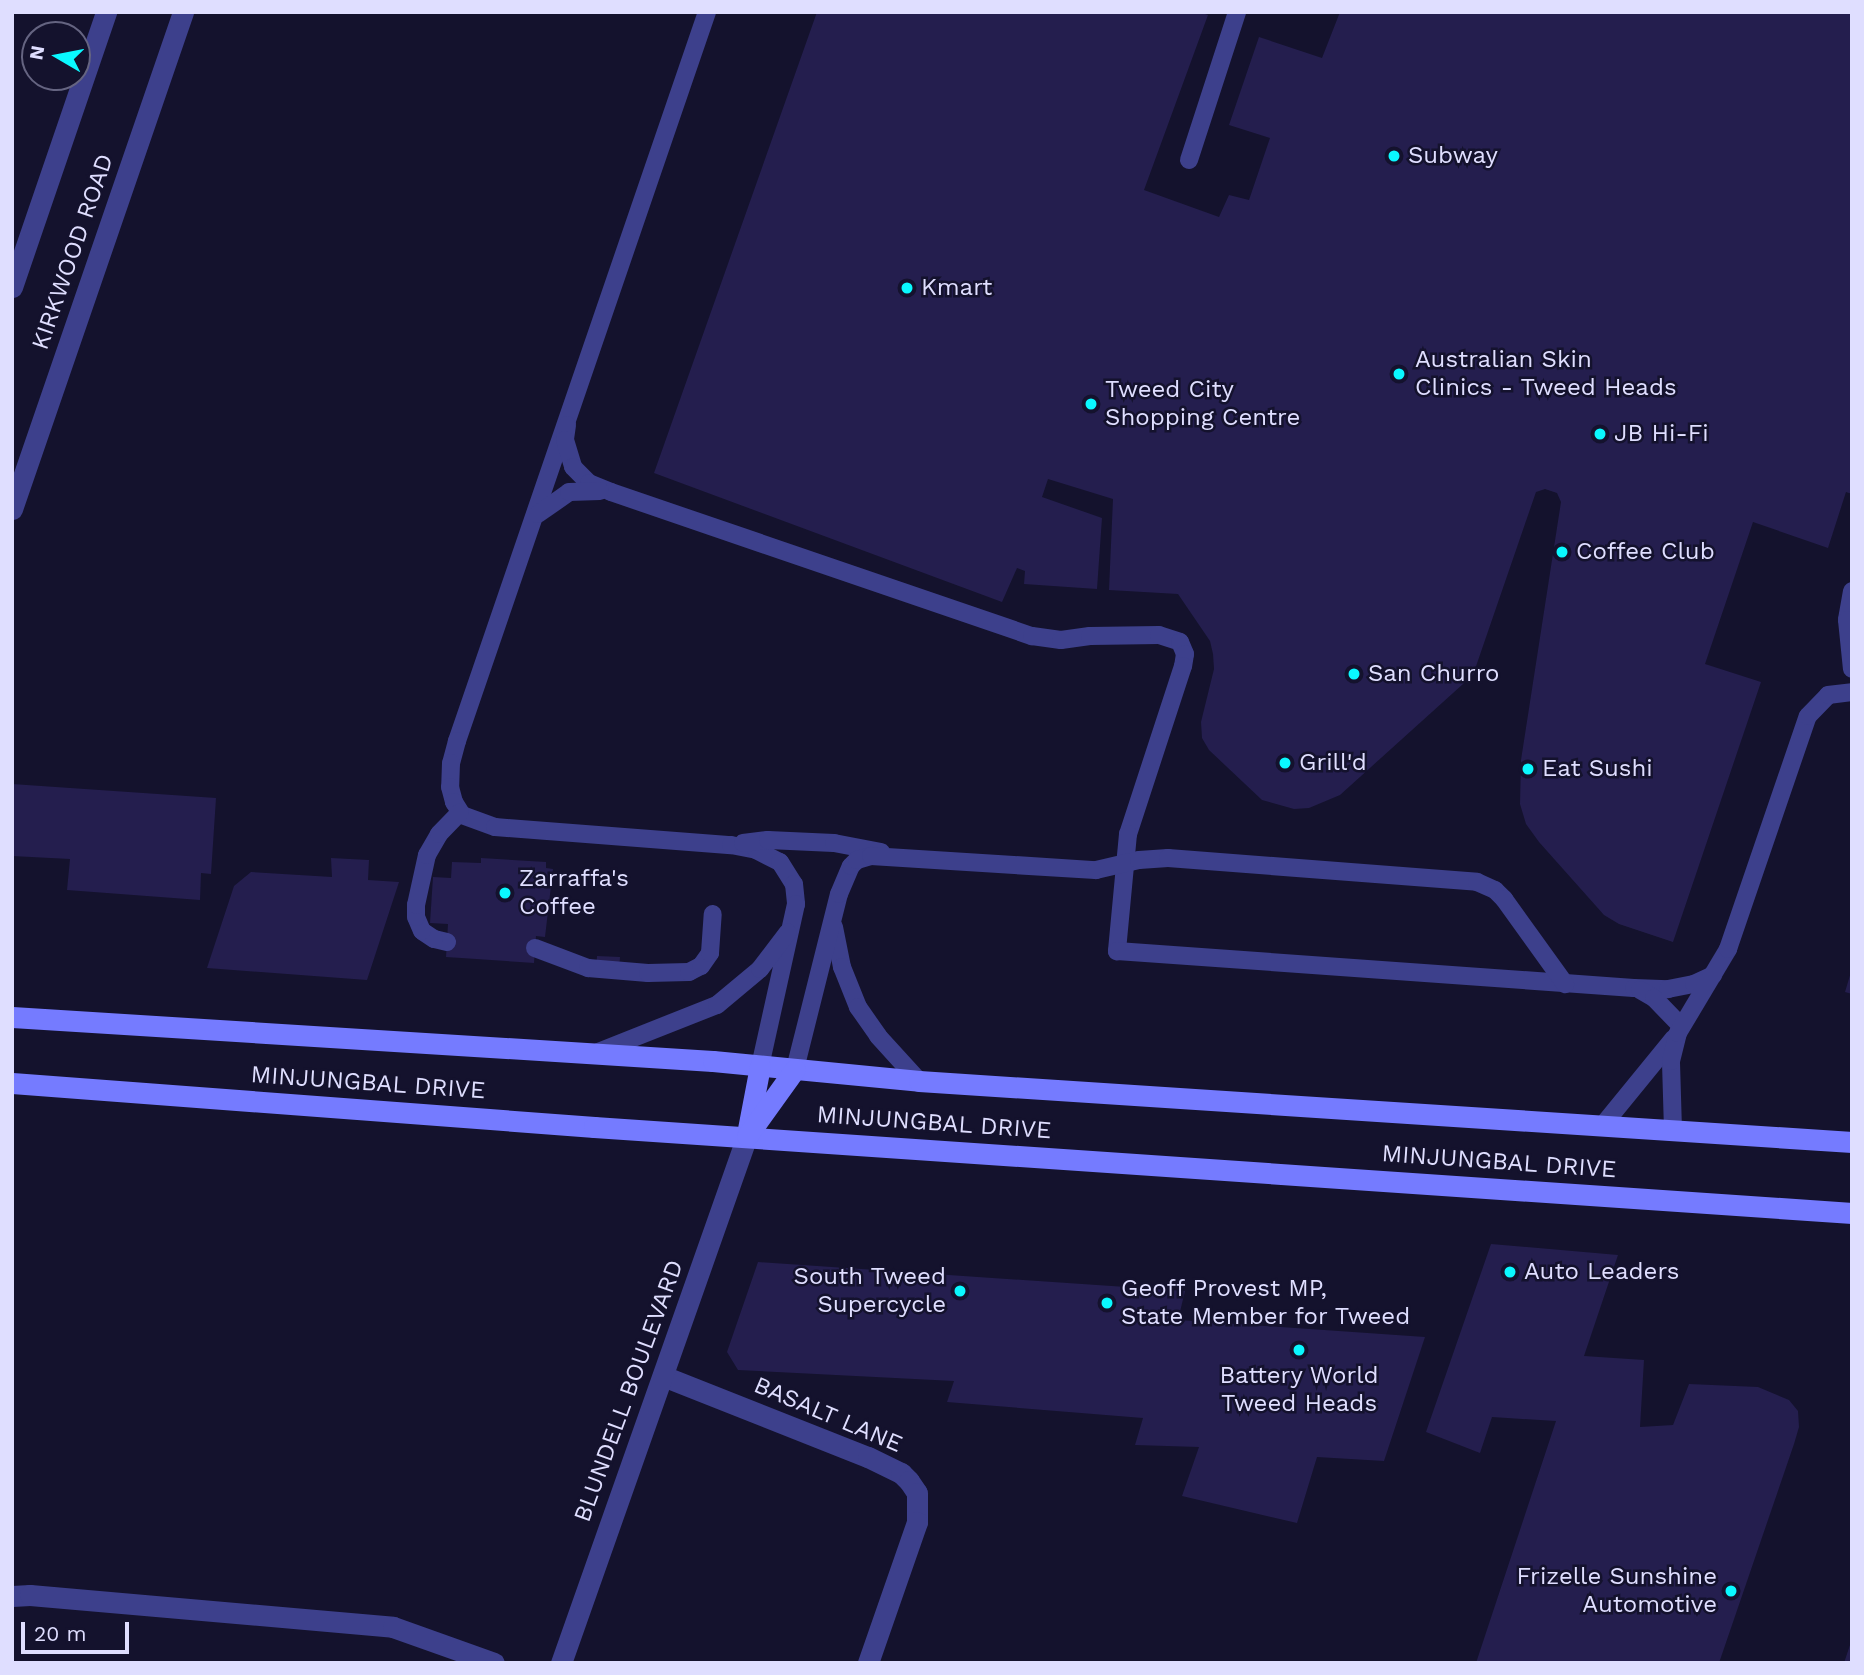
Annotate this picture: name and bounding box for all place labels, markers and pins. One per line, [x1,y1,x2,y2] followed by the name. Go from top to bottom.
[1408,142,1498,170] place label: Subway
[1386,148,1402,164] marker: Subway
[921,274,992,302] place label: Kmart
[899,280,915,296] marker: Kmart
[1415,346,1677,402] place label: Australian Skin Clinics - Tweed Heads
[1389,364,1409,384] marker: Australian Skin Clinics - Tweed Heads
[1105,376,1300,432] place label: Tweed City Shopping Centre
[1083,396,1099,412] marker: Tweed City Shopping Centre
[1614,420,1709,448] place label: JB Hi-Fi
[1592,426,1608,442] marker: JB Hi-Fi
[1576,538,1715,566] place label: Coffee Club
[1554,544,1570,560] marker: Coffee Club
[1368,660,1499,688] place label: San Churro
[1346,666,1362,682] marker: San Churro
[1299,749,1367,777] place label: Grill'd
[1277,755,1293,771] marker: Grill'd
[1542,755,1653,783] place label: Eat Sushi
[1520,761,1536,777] marker: Eat Sushi
[519,865,629,921] place label: Zarraffa's Coffee
[497,885,513,901] marker: Zarraffa's Coffee
[1524,1258,1679,1286] place label: Auto Leaders
[793,1263,946,1319] place label: South Tweed Supercycle
[1502,1264,1518,1280] marker: Auto Leaders
[1121,1275,1412,1331] place label: Geoff Provest MP, State Member for Tweed
[952,1283,968,1299] marker: South Tweed Supercycle
[1099,1295,1115,1311] marker: Geoff Provest MP, State Member for Tweed
[1291,1342,1307,1358] marker: Battery World Tweed Heads
[1219,1362,1379,1418] place label: Battery World Tweed Heads
[1516,1563,1717,1619] place label: Frizelle Sunshine Automotive
[1723,1583,1739,1599] marker: Frizelle Sunshine Automotive

